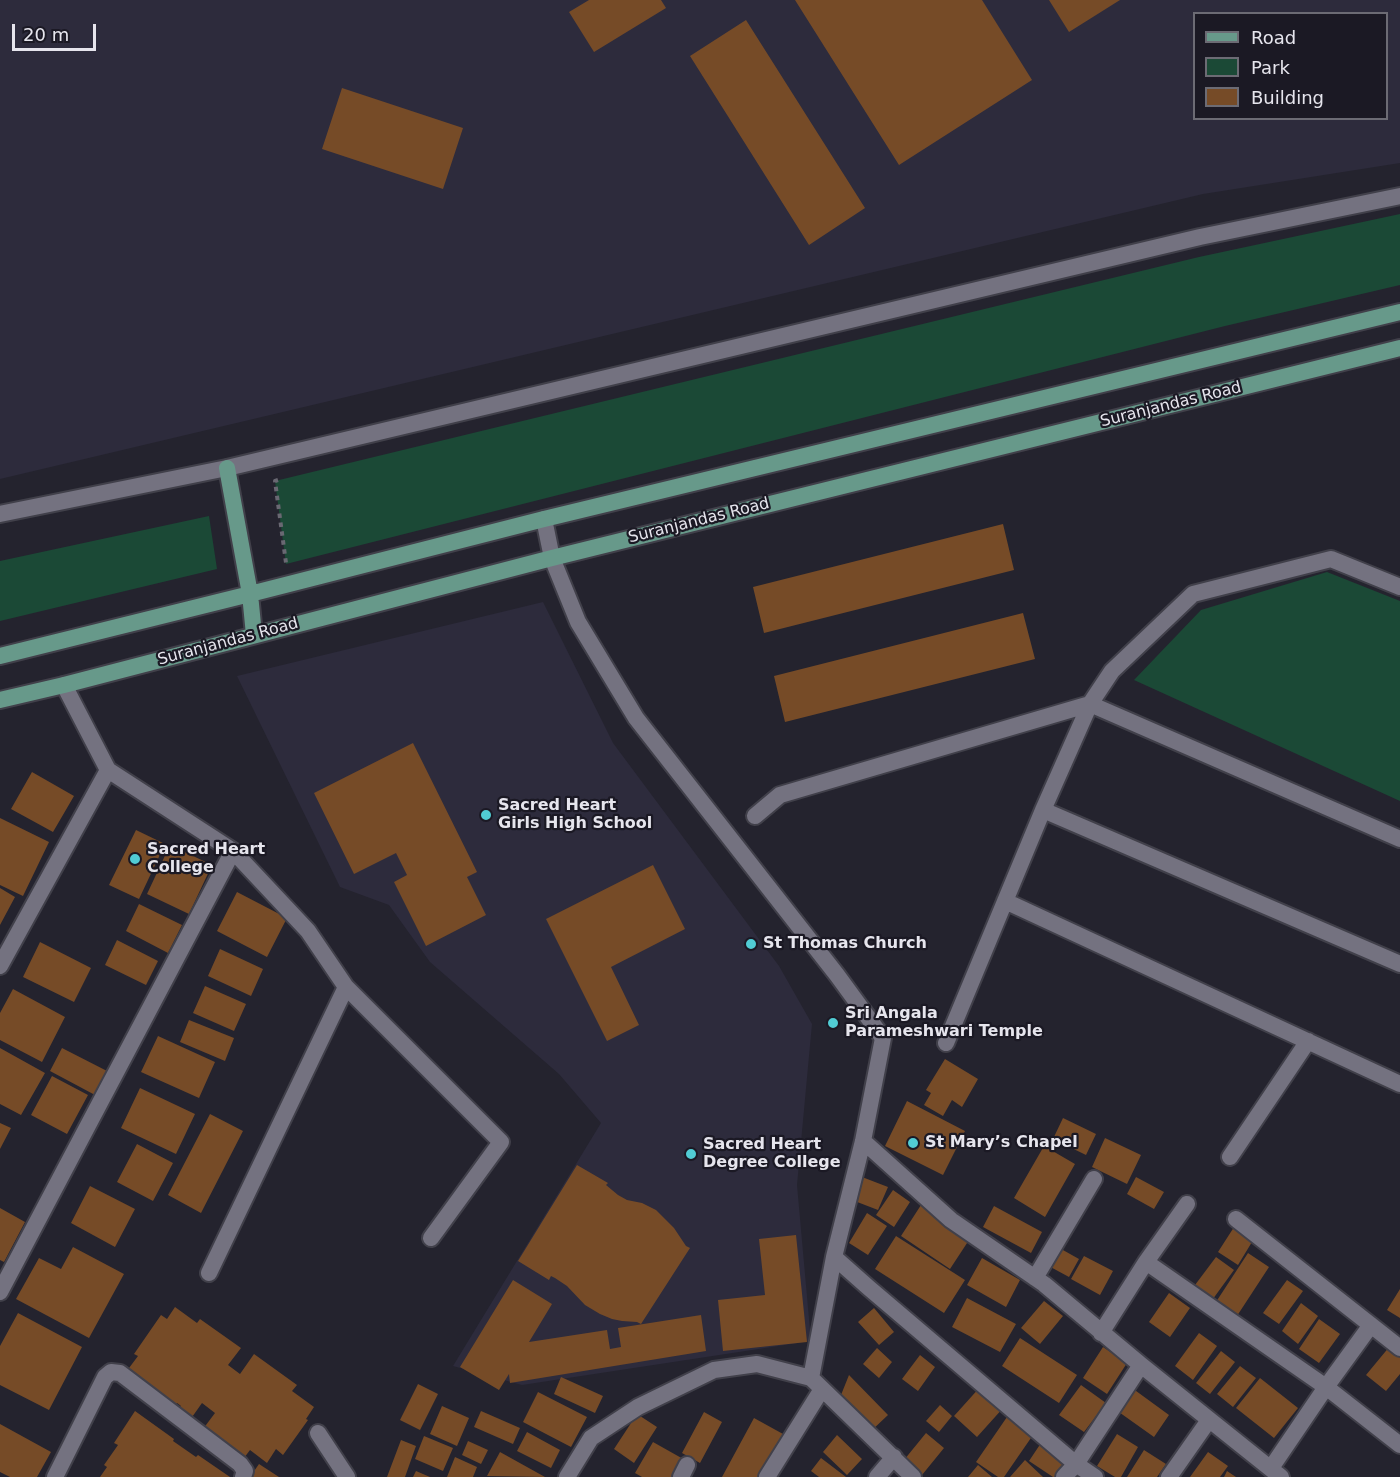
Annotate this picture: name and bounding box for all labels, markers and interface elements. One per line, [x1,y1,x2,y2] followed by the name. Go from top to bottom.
[15,12,99,50] scale bar
[1193,12,1388,120] legend
[23,24,69,45] text: 20 m
[1251,27,1296,48] text: Road
[1251,57,1290,78] text: Park
[1251,87,1324,108] text: Building
[1098,378,1244,432] street label: Suranjandas Road
[626,494,772,548] street label: Suranjandas Road
[156,614,300,670] street label: Suranjandas Road
[498,796,652,834] place label: Sacred Heart Girls High School
[479,808,493,822] marker: Sacred Heart Girls High School
[147,840,265,878] place label: Sacred Heart College
[128,852,142,866] marker: Sacred Heart College
[763,934,927,954] place label: St Thomas Church
[744,937,758,951] marker: St Thomas Church
[845,1004,1043,1042] place label: Sri Angala Parameshwari Temple
[826,1016,840,1030] marker: Sri Angala Parameshwari Temple
[925,1133,1078,1153] place label: St Mary’s Chapel
[703,1135,841,1173] place label: Sacred Heart Degree College
[906,1136,920,1150] marker: St Mary’s Chapel
[684,1147,698,1161] marker: Sacred Heart Degree College

